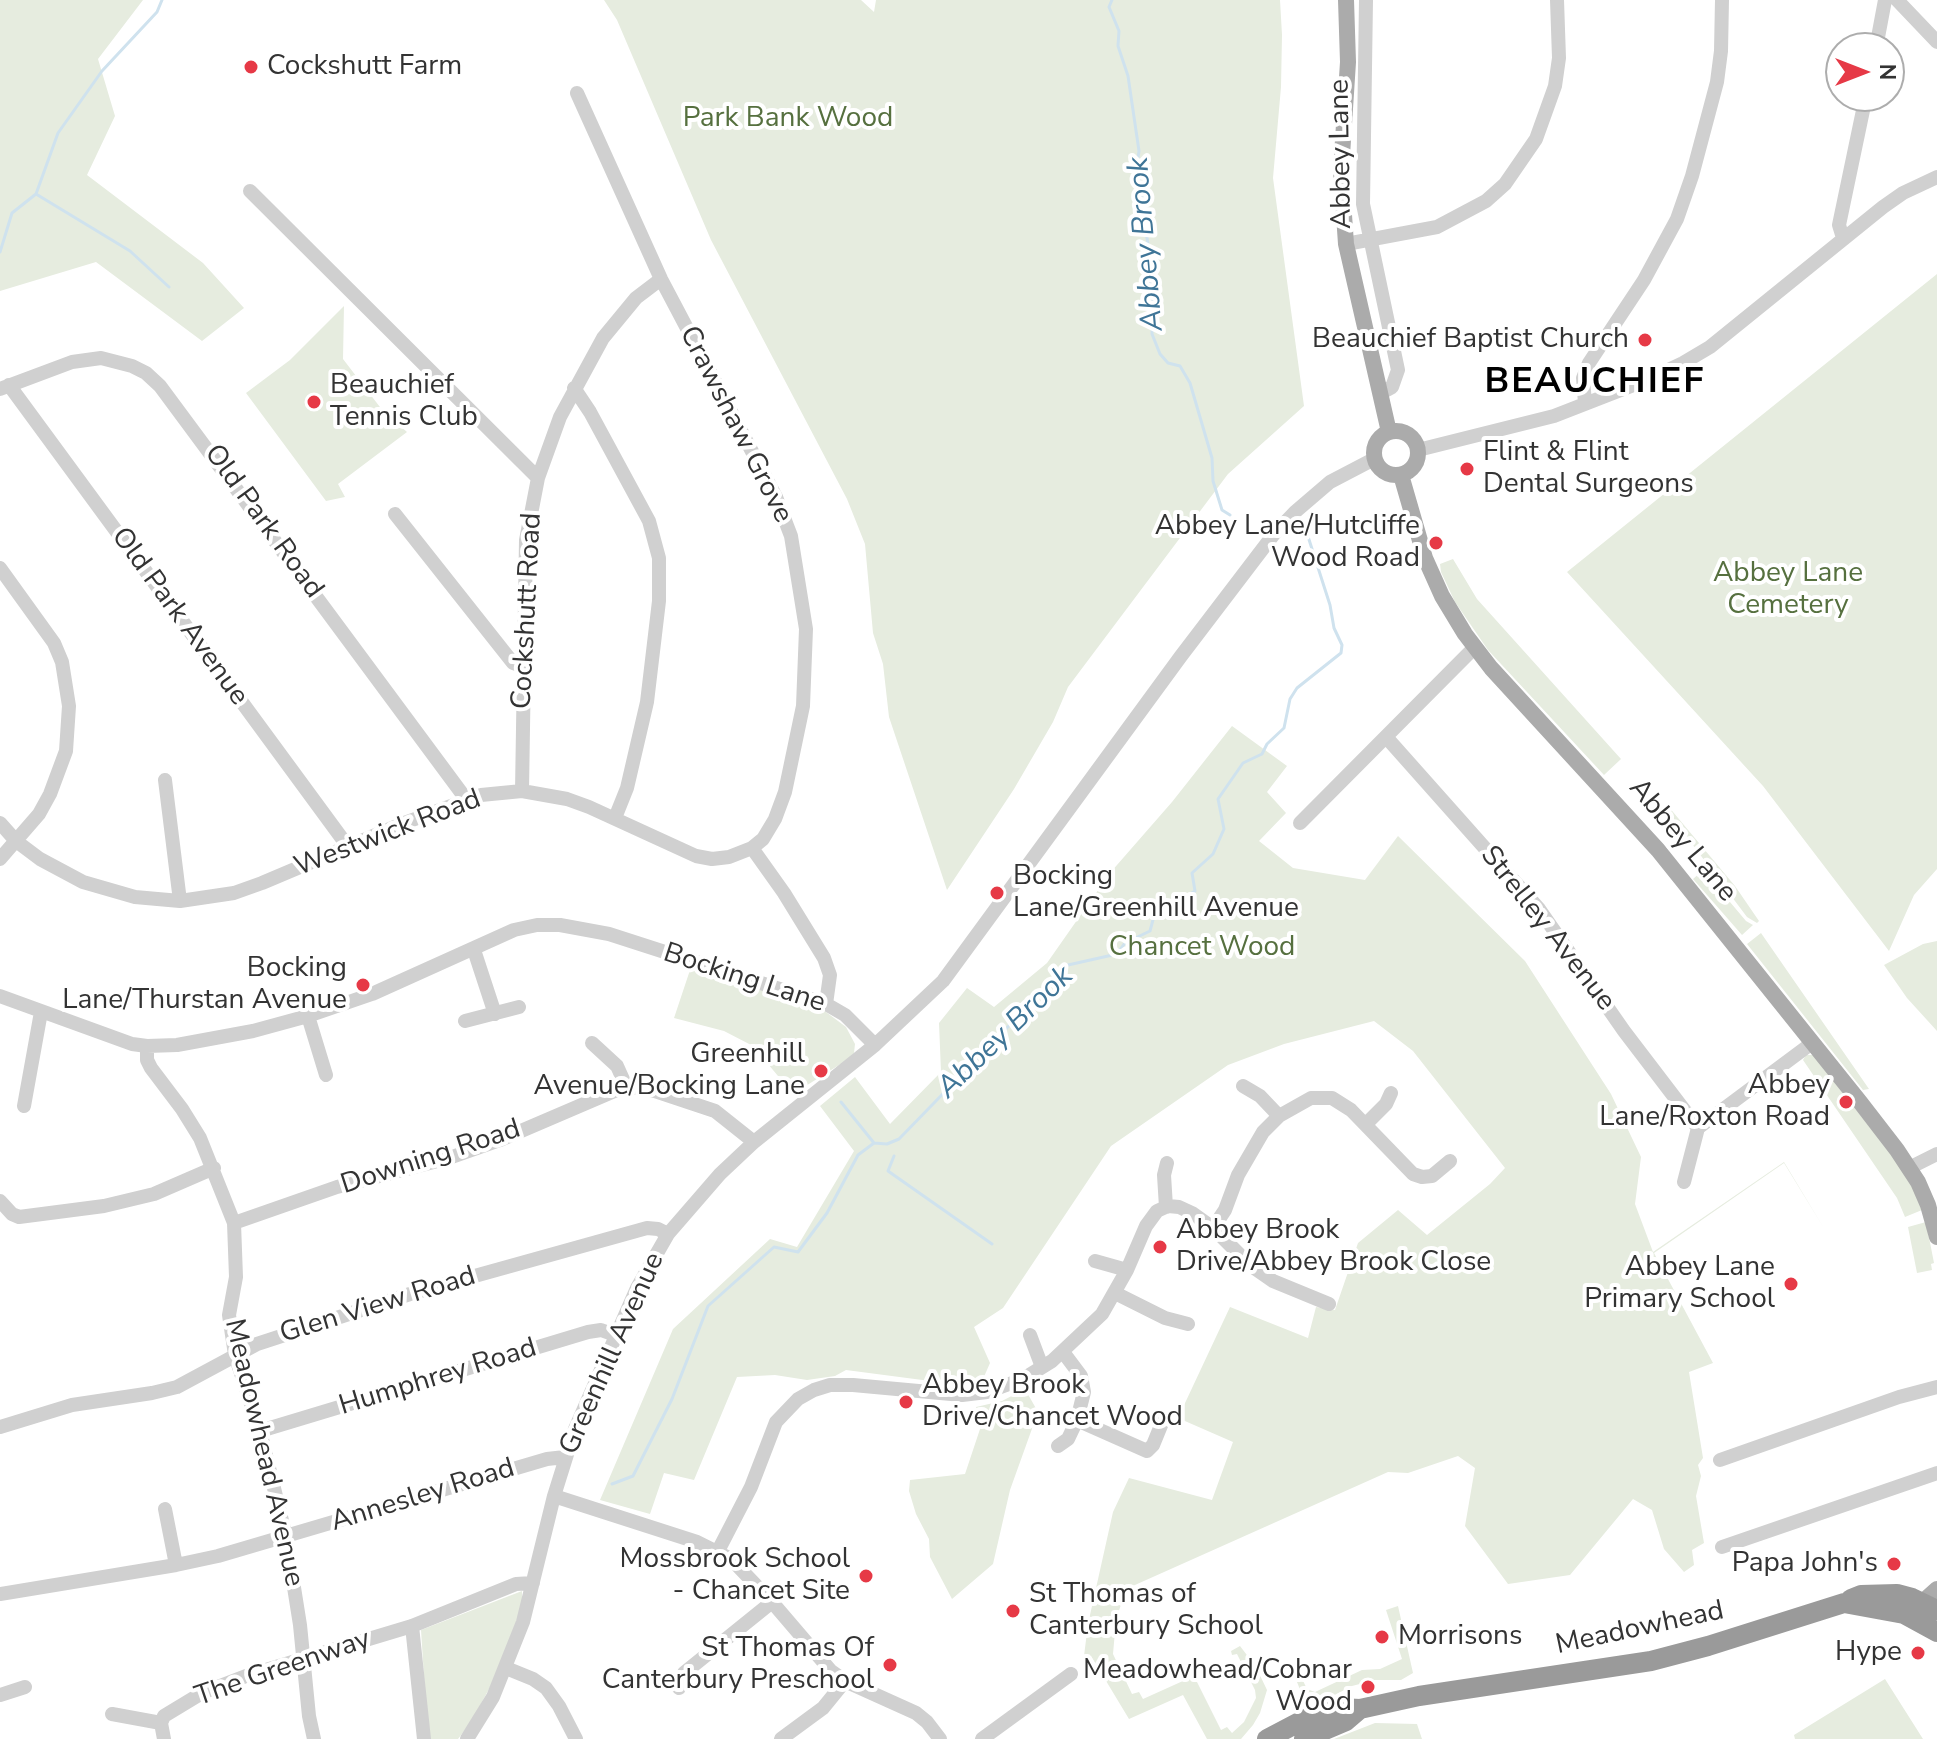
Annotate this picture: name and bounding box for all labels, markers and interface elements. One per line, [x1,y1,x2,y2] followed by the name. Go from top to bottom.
[1825,32,1905,112] north arrow
[267,50,462,84] place label: Cockshutt Farm
[242,58,260,76] marker: Cockshutt Farm
[1872,64,1902,80] text: N
[1324,79,1360,229] street label: Abbey Lane
[683,102,893,136] park label: Park Bank Wood
[1121,155,1173,333] water label: Abbey Brook
[671,321,799,529] street label: Crawshaw Grove
[1312,323,1629,357] place label: Beauchief Baptist Church
[1636,331,1654,349] marker: Beauchief Baptist Church
[1484,361,1706,405] district label: BEAUCHIEF
[330,369,478,435] place label: Beauchief Tennis Club
[305,393,323,411] marker: Beauchief Tennis Club
[1483,436,1694,502] place label: Flint & Flint Dental Surgeons
[196,439,330,605] street label: Old Park Road
[1458,460,1476,478] marker: Flint & Flint Dental Surgeons
[1155,510,1420,576] place label: Abbey Lane/Hutcliffe Wood Road
[506,512,550,710] street label: Cockshutt Road
[103,522,255,712] street label: Old Park Avenue
[1427,534,1445,552] marker: Abbey Lane/Hutcliffe Wood Road
[1713,557,1863,623] park label: Abbey Lane Cemetery
[1621,773,1743,909] street label: Abbey Lane
[290,783,486,885] street label: Westwick Road
[1472,840,1622,1018] street label: Strelley Avenue
[1013,860,1299,926] place label: Bocking Lane/Greenhill Avenue
[988,884,1006,902] marker: Bocking Lane/Greenhill Avenue
[1109,931,1295,965] park label: Chancet Wood
[659,937,829,1021] street label: Bocking Lane
[62,952,347,1018] place label: Bocking Lane/Thurstan Avenue
[931,959,1081,1107] water label: Abbey Brook
[354,976,372,994] marker: Bocking Lane/Thurstan Avenue
[533,1038,805,1104] place label: Greenhill Avenue/Bocking Lane
[812,1062,830,1080] marker: Greenhill Avenue/Bocking Lane
[1599,1069,1830,1135] place label: Abbey Lane/Roxton Road
[1837,1093,1855,1111] marker: Abbey Lane/Roxton Road
[337,1113,525,1203] street label: Downing Road
[1176,1214,1491,1280] place label: Abbey Brook Drive/Abbey Brook Close
[1151,1238,1169,1256] marker: Abbey Brook Drive/Abbey Brook Close
[553,1248,673,1460] street label: Greenhill Avenue
[1584,1251,1775,1317] place label: Abbey Lane Primary School
[276,1260,480,1352] street label: Glen View Road
[1782,1275,1800,1293] marker: Abbey Lane Primary School
[216,1316,310,1590] street label: Meadowhead Avenue
[335,1332,541,1424] street label: Humphrey Road
[922,1369,1183,1435] place label: Abbey Brook Drive/Chancet Wood
[897,1393,915,1411] marker: Abbey Brook Drive/Chancet Wood
[327,1452,519,1540] street label: Annesley Road
[620,1543,850,1609] place label: Mossbrook School - Chancet Site
[1732,1547,1878,1581] place label: Papa John's
[1885,1555,1903,1573] marker: Papa John's
[857,1567,875,1585] marker: Mossbrook School - Chancet Site
[1029,1578,1263,1644] place label: St Thomas of Canterbury School
[1553,1595,1727,1663] street label: Meadowhead
[1004,1602,1022,1620] marker: St Thomas of Canterbury School
[1398,1620,1522,1654] place label: Morrisons
[191,1623,375,1715] street label: The Greenway
[1373,1628,1391,1646] marker: Morrisons
[602,1632,874,1698] place label: St Thomas Of Canterbury Preschool
[1835,1636,1902,1670] place label: Hype
[1909,1644,1927,1662] marker: Hype
[1083,1654,1352,1720] place label: Meadowhead/Cobnar Wood
[881,1656,899,1674] marker: St Thomas Of Canterbury Preschool
[1359,1678,1377,1696] marker: Meadowhead/Cobnar Wood

